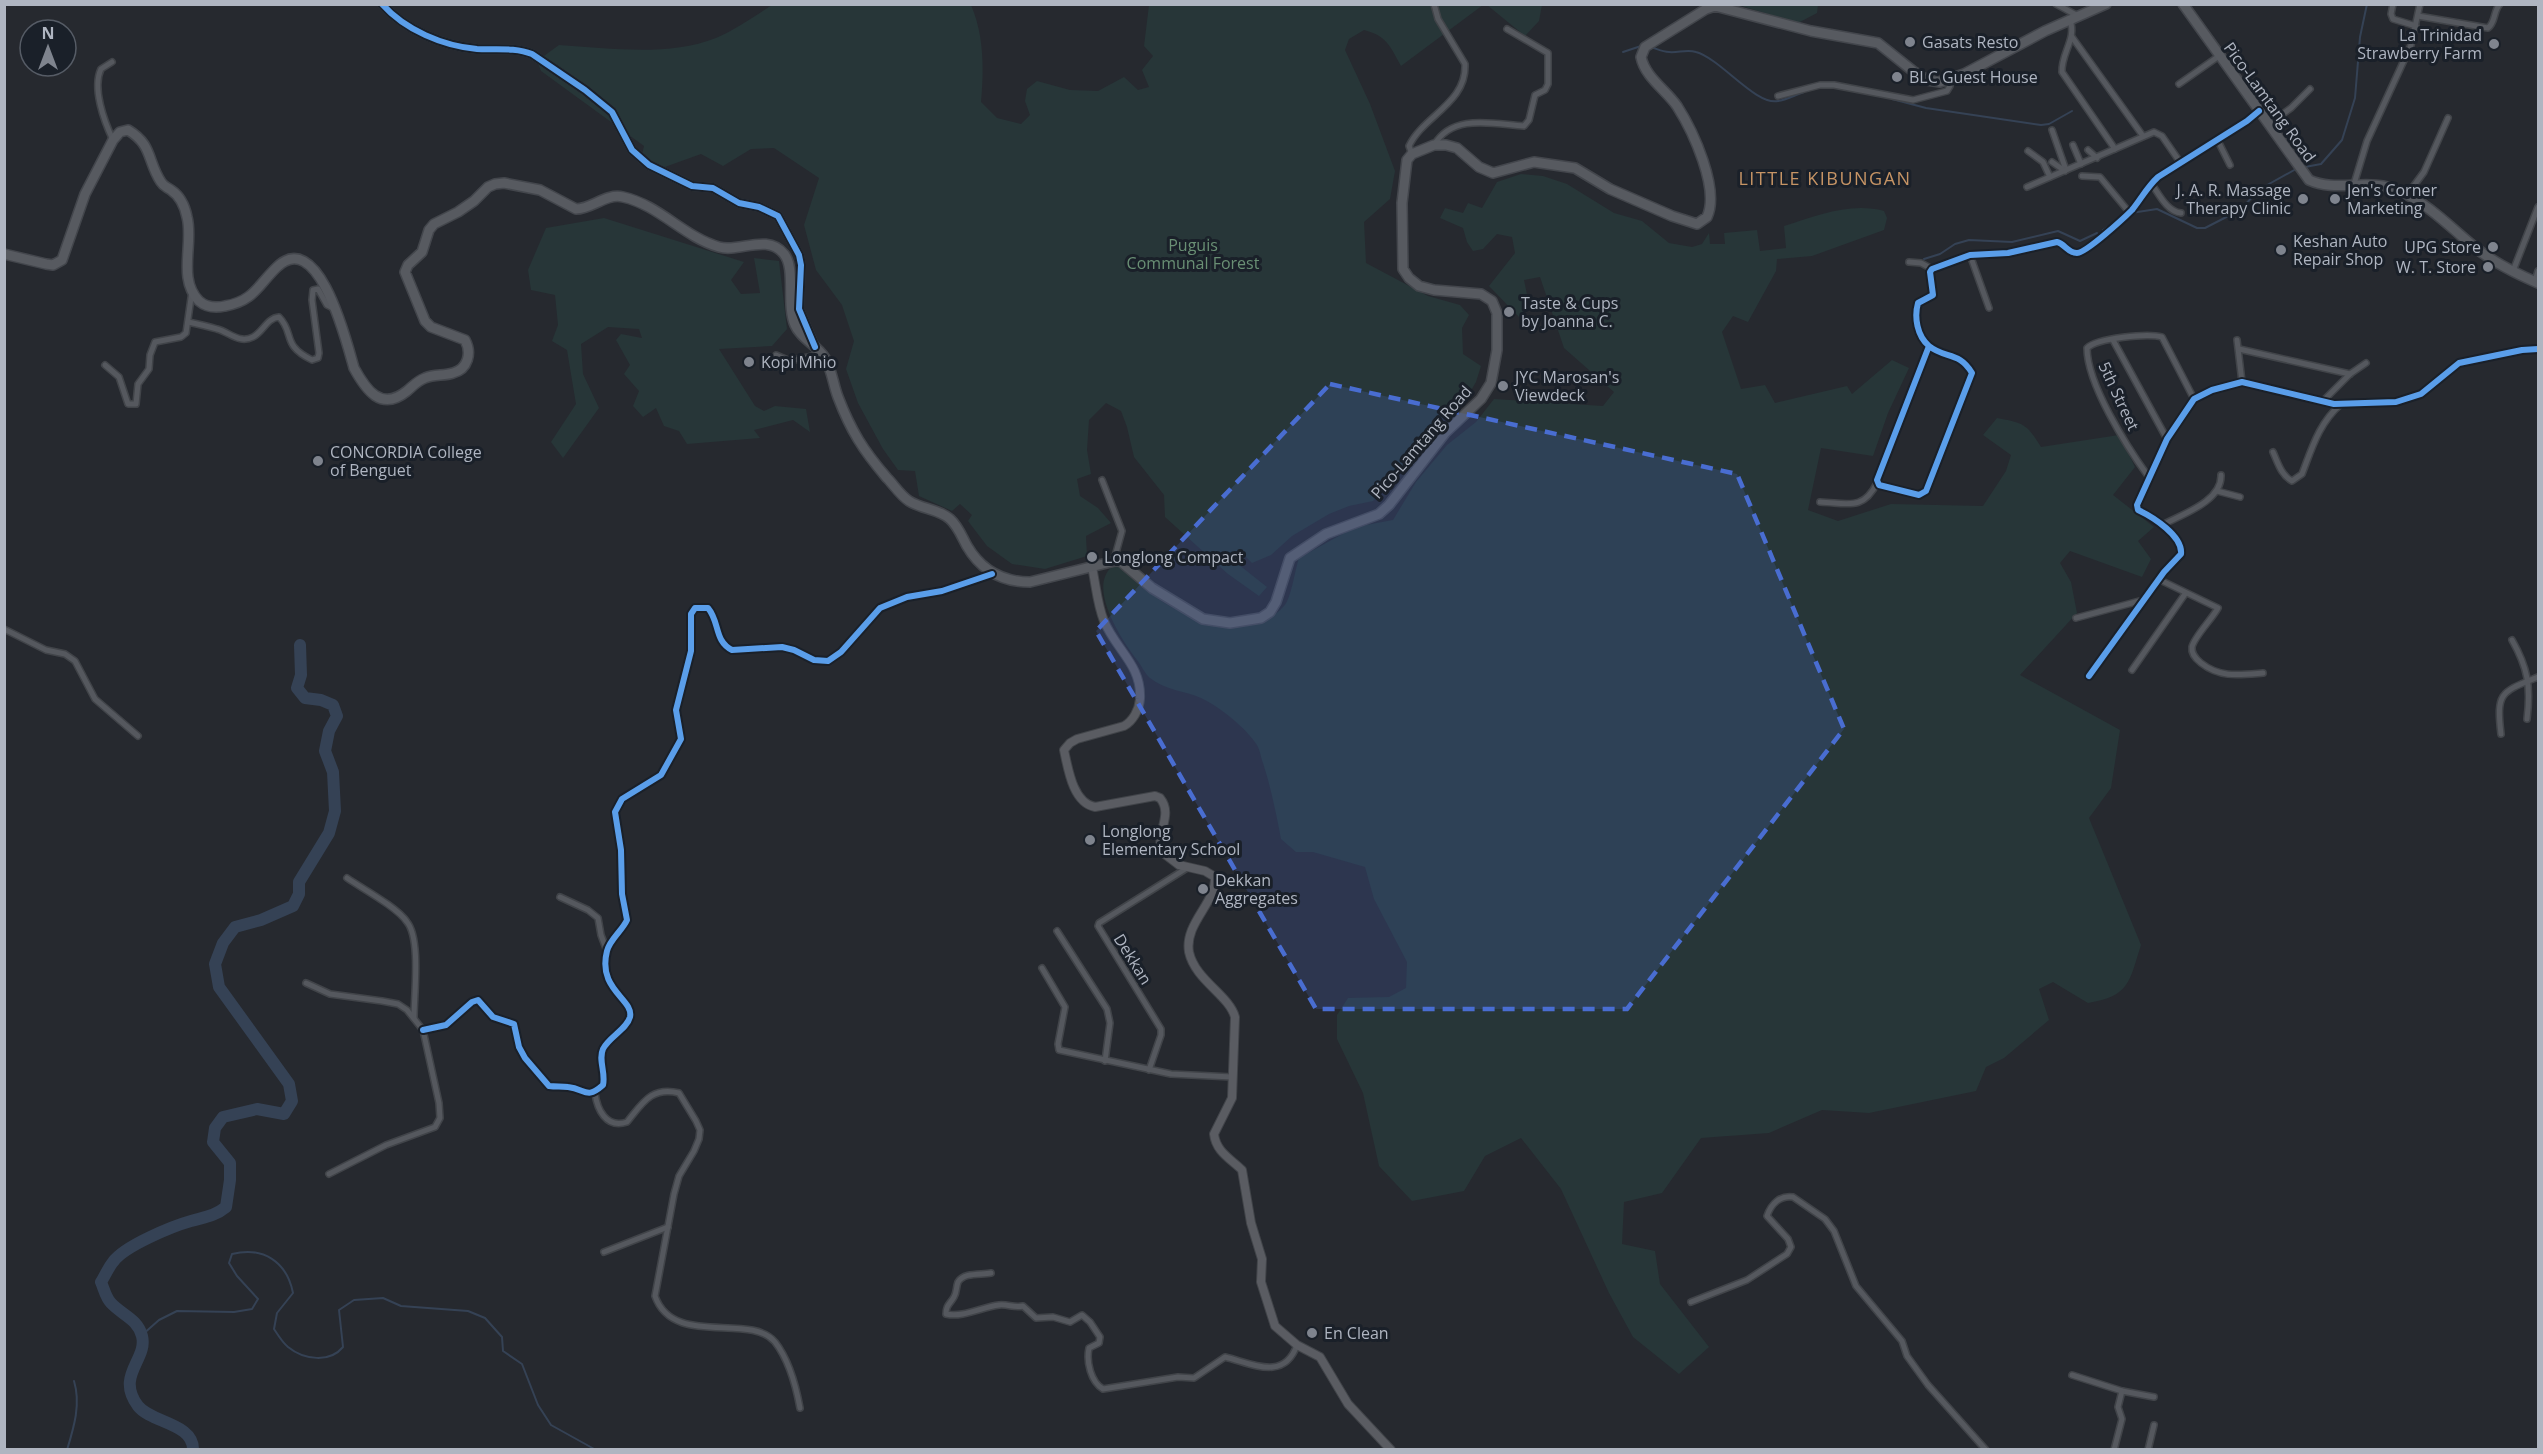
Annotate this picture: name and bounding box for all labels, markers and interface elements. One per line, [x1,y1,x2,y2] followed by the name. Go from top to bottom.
[18,18,78,78] north arrow
[41,22,55,44] text: N
[2357,24,2482,64] place label: La Trinidad Strawberry Farm
[1922,31,2018,53] place label: Gasats Resto
[1903,35,1917,49] marker: Gasats Resto
[2219,37,2321,167] street label: Pico-Lamtang Road
[2487,37,2501,51] marker: La Trinidad Strawberry Farm
[1909,66,2038,88] place label: BLC Guest House
[1890,70,1904,84] marker: BLC Guest House
[1738,166,1912,190] district label: LITTLE KIBUNGAN
[2175,179,2291,219] place label: J. A. R. Massage Therapy Clinic
[2345,179,2437,219] place label: Jen's Corner Marketing
[2296,192,2310,206] marker: J. A. R. Massage Therapy Clinic
[2328,192,2342,206] marker: Jen's Corner Marketing
[2293,230,2387,270] place label: Keshan Auto Repair Shop
[1127,234,1260,274] park label: Puguis Communal Forest
[2404,236,2481,258] place label: UPG Store
[2486,240,2500,254] marker: UPG Store
[2274,243,2288,257] marker: Keshan Auto Repair Shop
[2396,256,2476,278] place label: W. T. Store
[2481,260,2495,274] marker: W. T. Store
[1521,292,1618,332] place label: Taste & Cups by Joanna C.
[1502,305,1516,319] marker: Taste & Cups by Joanna C.
[761,351,836,373] place label: Kopi Mhio
[742,355,756,369] marker: Kopi Mhio
[2093,358,2145,434] street label: 5th Street
[1513,366,1619,406] place label: JYC Marosan's Viewdeck
[1496,379,1510,393] marker: JYC Marosan's Viewdeck
[1366,381,1476,503] street label: Pico-Lamtang Road
[330,441,482,481] place label: CONCORDIA College of Benguet
[311,454,325,468] marker: CONCORDIA College of Benguet
[1104,546,1244,568] place label: Longlong Compact
[1085,550,1099,564] marker: Longlong Compact
[1102,820,1240,860] place label: Longlong Elementary School
[1083,833,1097,847] marker: Longlong Elementary School
[1215,869,1298,909] place label: Dekkan Aggregates
[1196,882,1210,896] marker: Dekkan Aggregates
[1109,929,1157,989] street label: Dekkan
[1324,1322,1389,1344] place label: En Clean
[1305,1326,1319,1340] marker: En Clean

